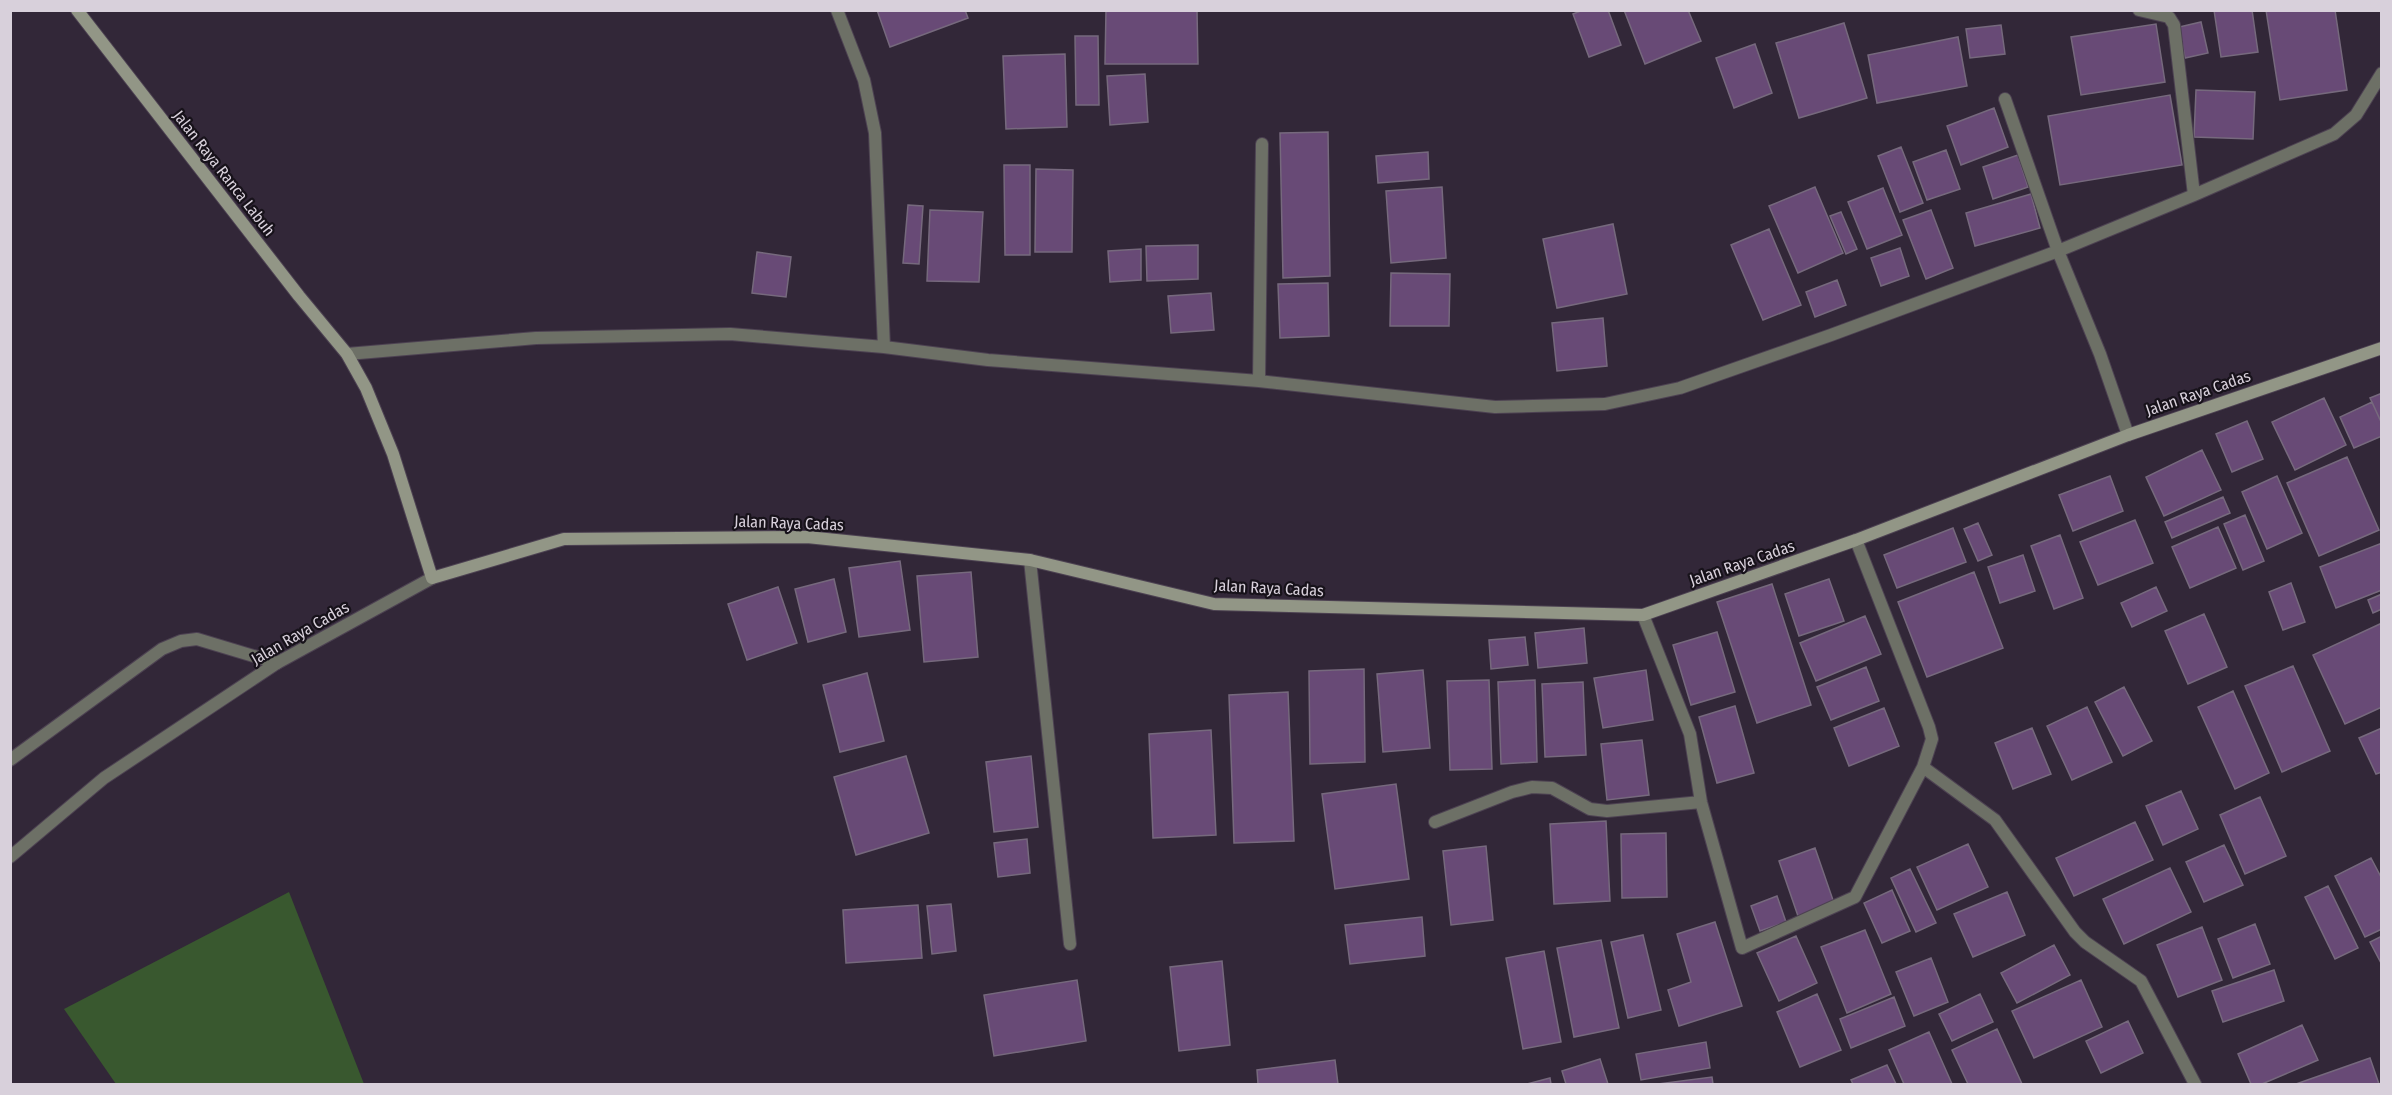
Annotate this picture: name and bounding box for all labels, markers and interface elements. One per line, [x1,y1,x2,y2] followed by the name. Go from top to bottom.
[169,106,279,240] street label: Jalan Raya Ranca Labuh
[2143,366,2253,420] street label: Jalan Raya Cadas
[734,512,844,534] street label: Jalan Raya Cadas
[1687,536,1797,590] street label: Jalan Raya Cadas
[1214,576,1325,600] street label: Jalan Raya Cadas
[248,597,352,669] street label: Jalan Raya Cadas

